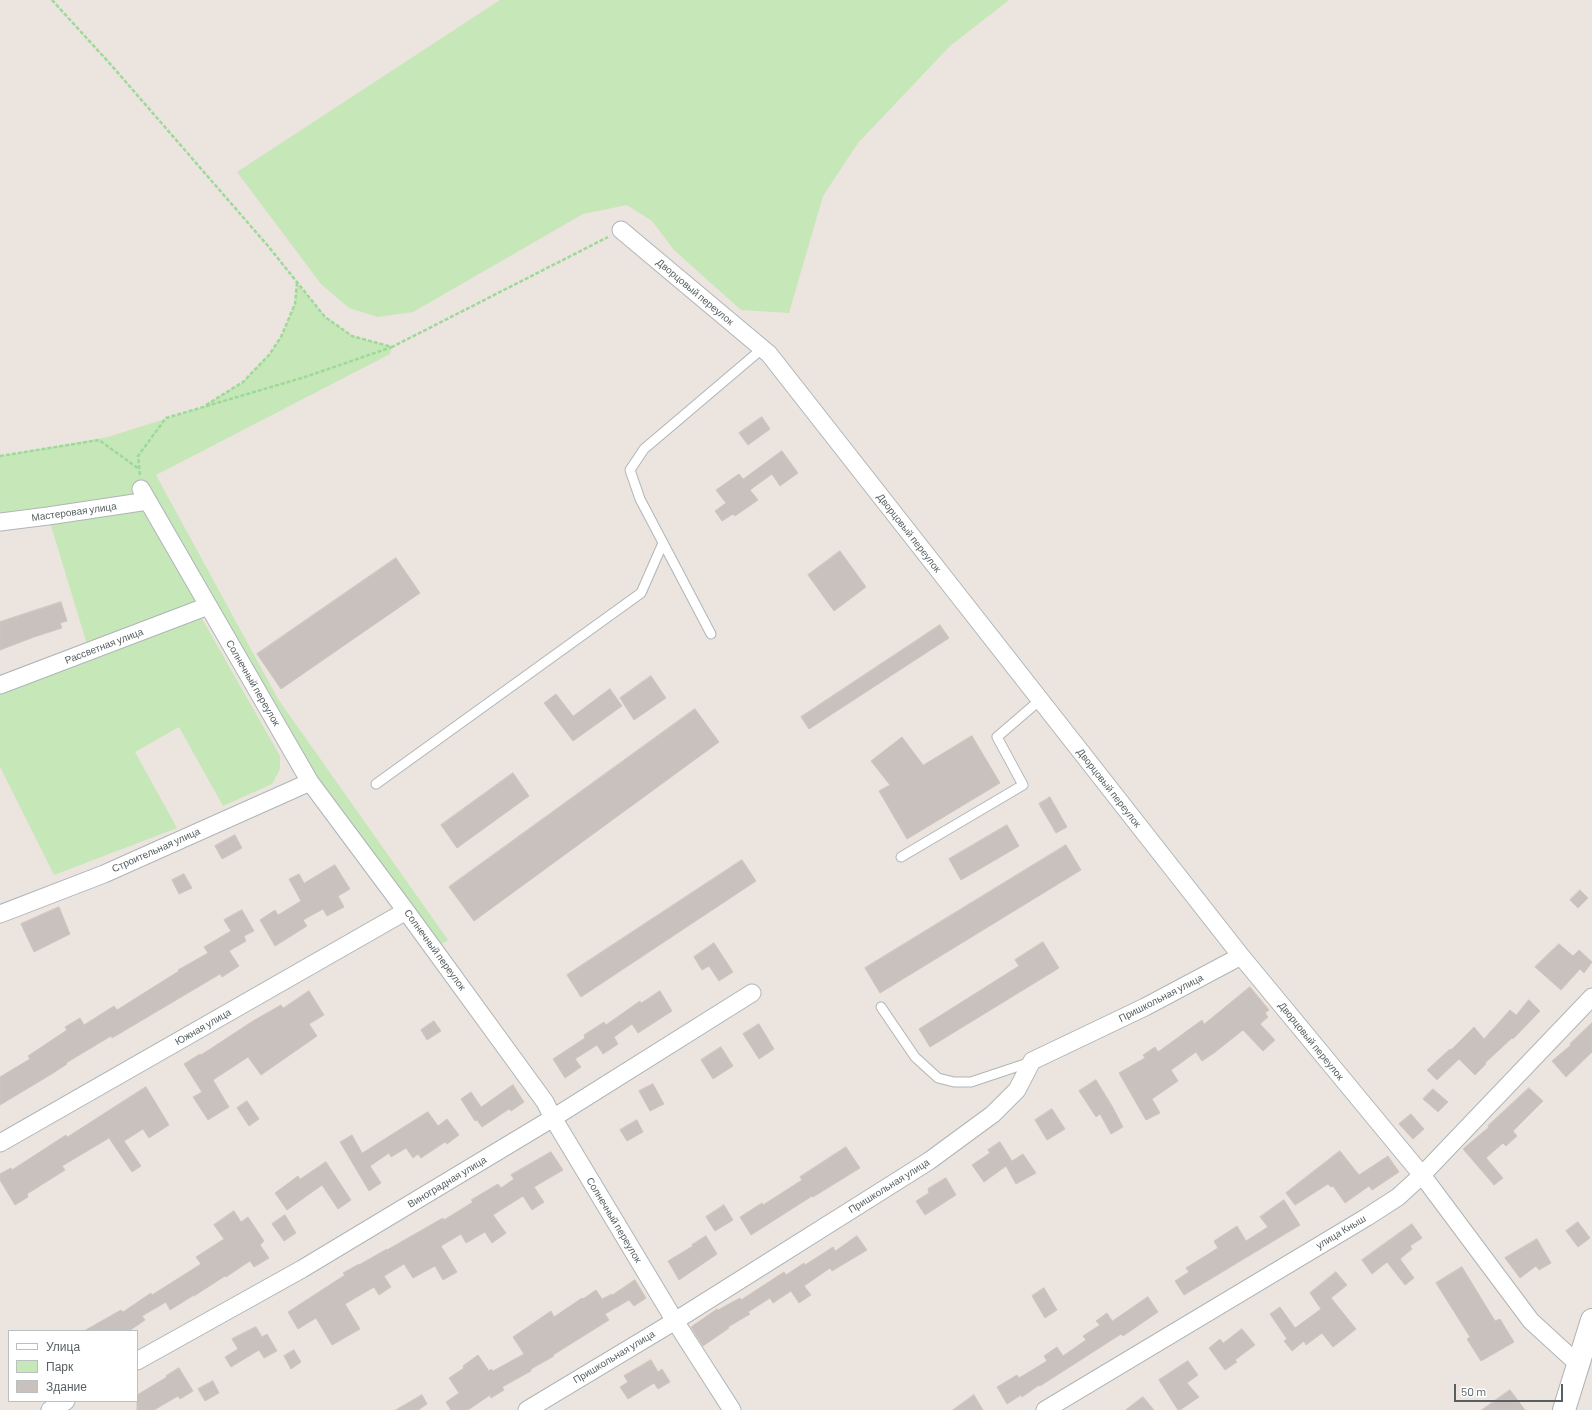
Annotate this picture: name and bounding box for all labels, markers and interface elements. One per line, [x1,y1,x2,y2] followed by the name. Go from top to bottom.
[654,256,736,328] street label: Дворцовый переулок
[874,491,944,575] street label: Дворцовый переулок
[31,500,117,524] street label: Мастеровая улица
[63,626,145,666] street label: Рассветная улица
[223,638,283,728] street label: Солнечный переулок
[1074,746,1144,830] street label: Дворцовый переулок
[110,825,202,875] street label: Строительная улица
[402,907,468,993] street label: Солнечный переулок
[1117,971,1205,1025] street label: Пришкольная улица
[1276,1000,1346,1082] street label: Дворцовый переулок
[173,1006,233,1048] street label: Южная улица
[405,1154,489,1210] street label: Виноградная улица
[846,1156,932,1216] street label: Пришкольная улица
[584,1175,644,1265] street label: Солнечный переулок
[1314,1212,1368,1252] street label: улица Кныш
[571,1328,657,1386] street label: Пришкольная улица
[8,1330,138,1402] legend
[46,1339,80,1353] text: Улица
[46,1359,73,1373] text: Парк
[1456,1376,1565,1402] scale bar
[46,1379,87,1393] text: Здание
[1461,1384,1486,1398] text: 50 m

